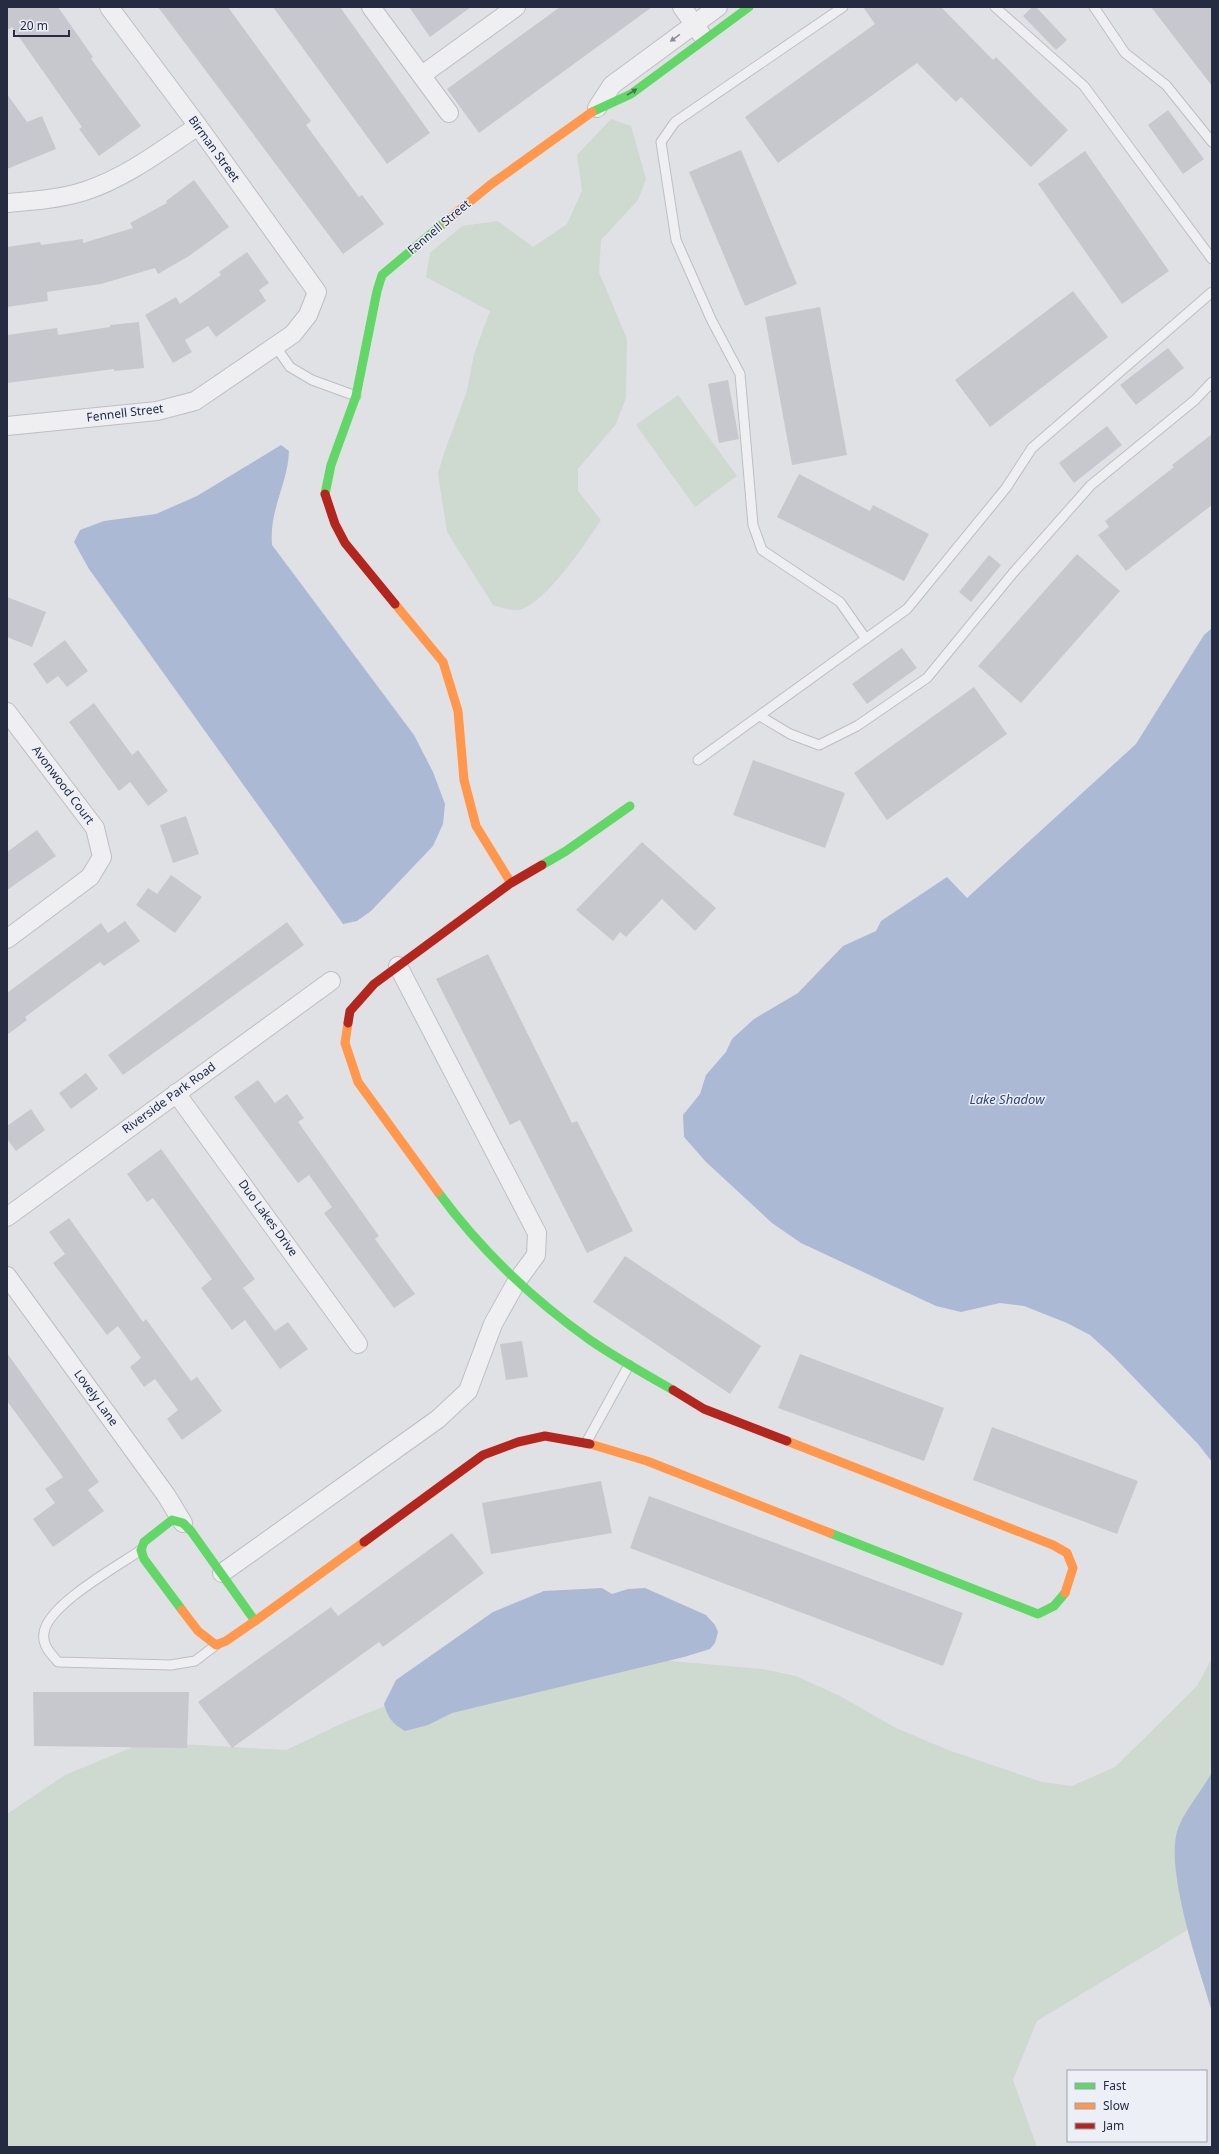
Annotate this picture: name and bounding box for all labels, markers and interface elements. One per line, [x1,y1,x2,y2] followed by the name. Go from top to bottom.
[14,12,69,38] scale bar
[20,17,48,34] text: 20 m
[670,34,681,42] one-way arrow
[627,88,637,96] one-way arrow
[185,112,245,186] street label: Birman Street
[404,195,474,258] street label: Fennell Street
[85,399,165,426] street label: Fennell Street
[28,742,99,828] street label: Avonwood Court
[118,1058,219,1137] street label: Riverside Park Road
[969,1090,1045,1108] water label: Lake Shadow
[235,1176,302,1260] street label: Duo Lakes Drive
[70,1366,123,1429] street label: Lovely Lane
[1067,2070,1207,2142] legend
[1103,2077,1127,2094] text: Fast
[1103,2097,1130,2114] text: Slow
[1102,2117,1124,2134] text: Jam

